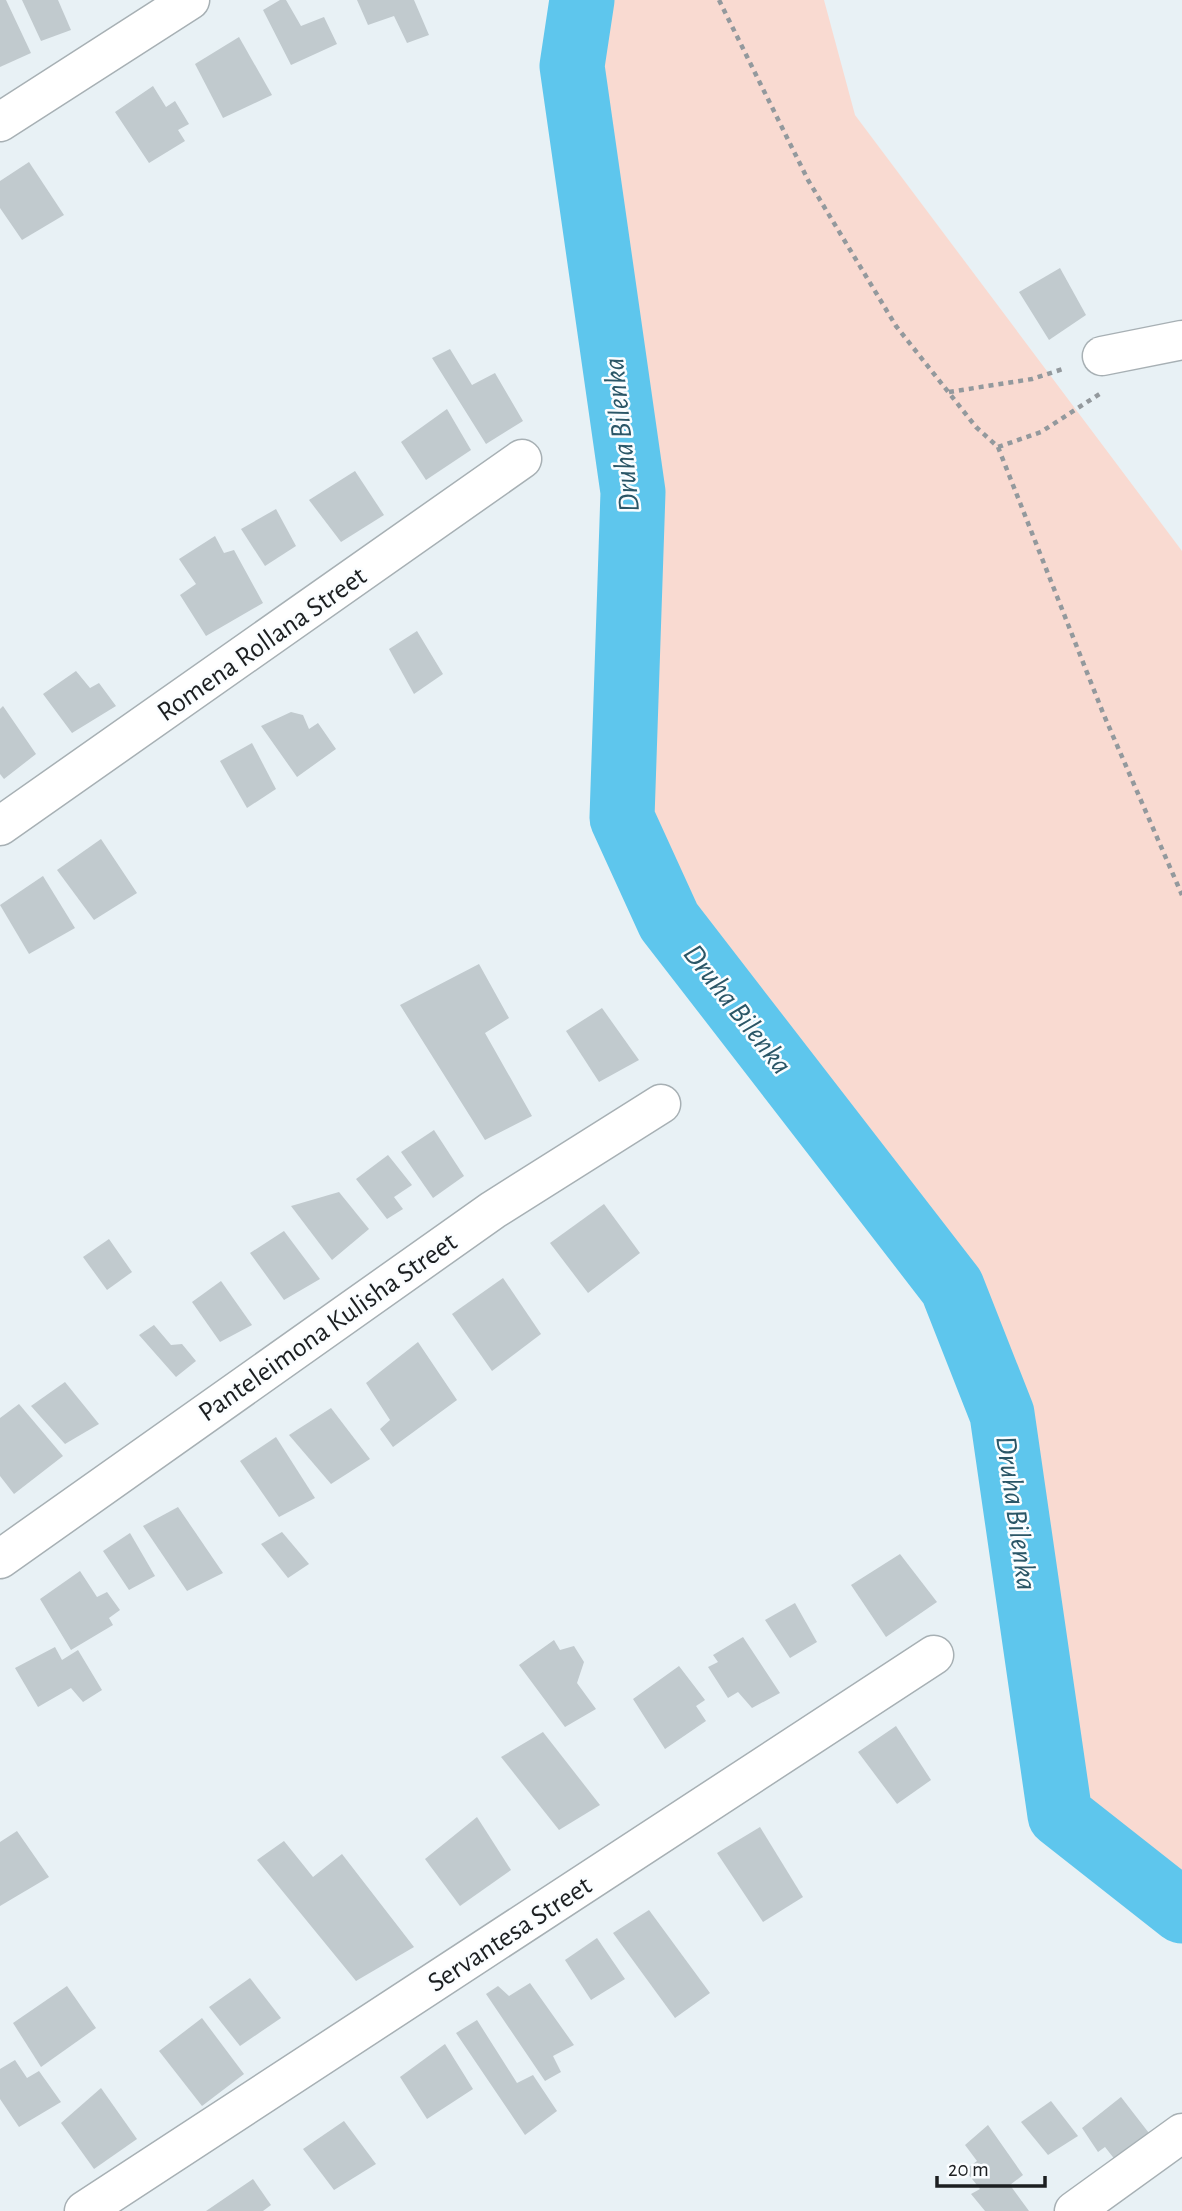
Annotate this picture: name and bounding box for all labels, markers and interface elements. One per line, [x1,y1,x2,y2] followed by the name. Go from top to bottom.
[599,356,645,514] water label: Druha Bilenka
[153,562,372,727] street label: Romena Rollana Street
[677,939,797,1080] water label: Druha Bilenka
[194,1228,462,1427] street label: Panteleimona Kulisha Street
[990,1434,1042,1592] water label: Druha Bilenka
[423,1872,597,1998] street label: Servantesa Street
[937,2144,1046,2188] scale bar
[948,2159,989,2180] text: 20 m

